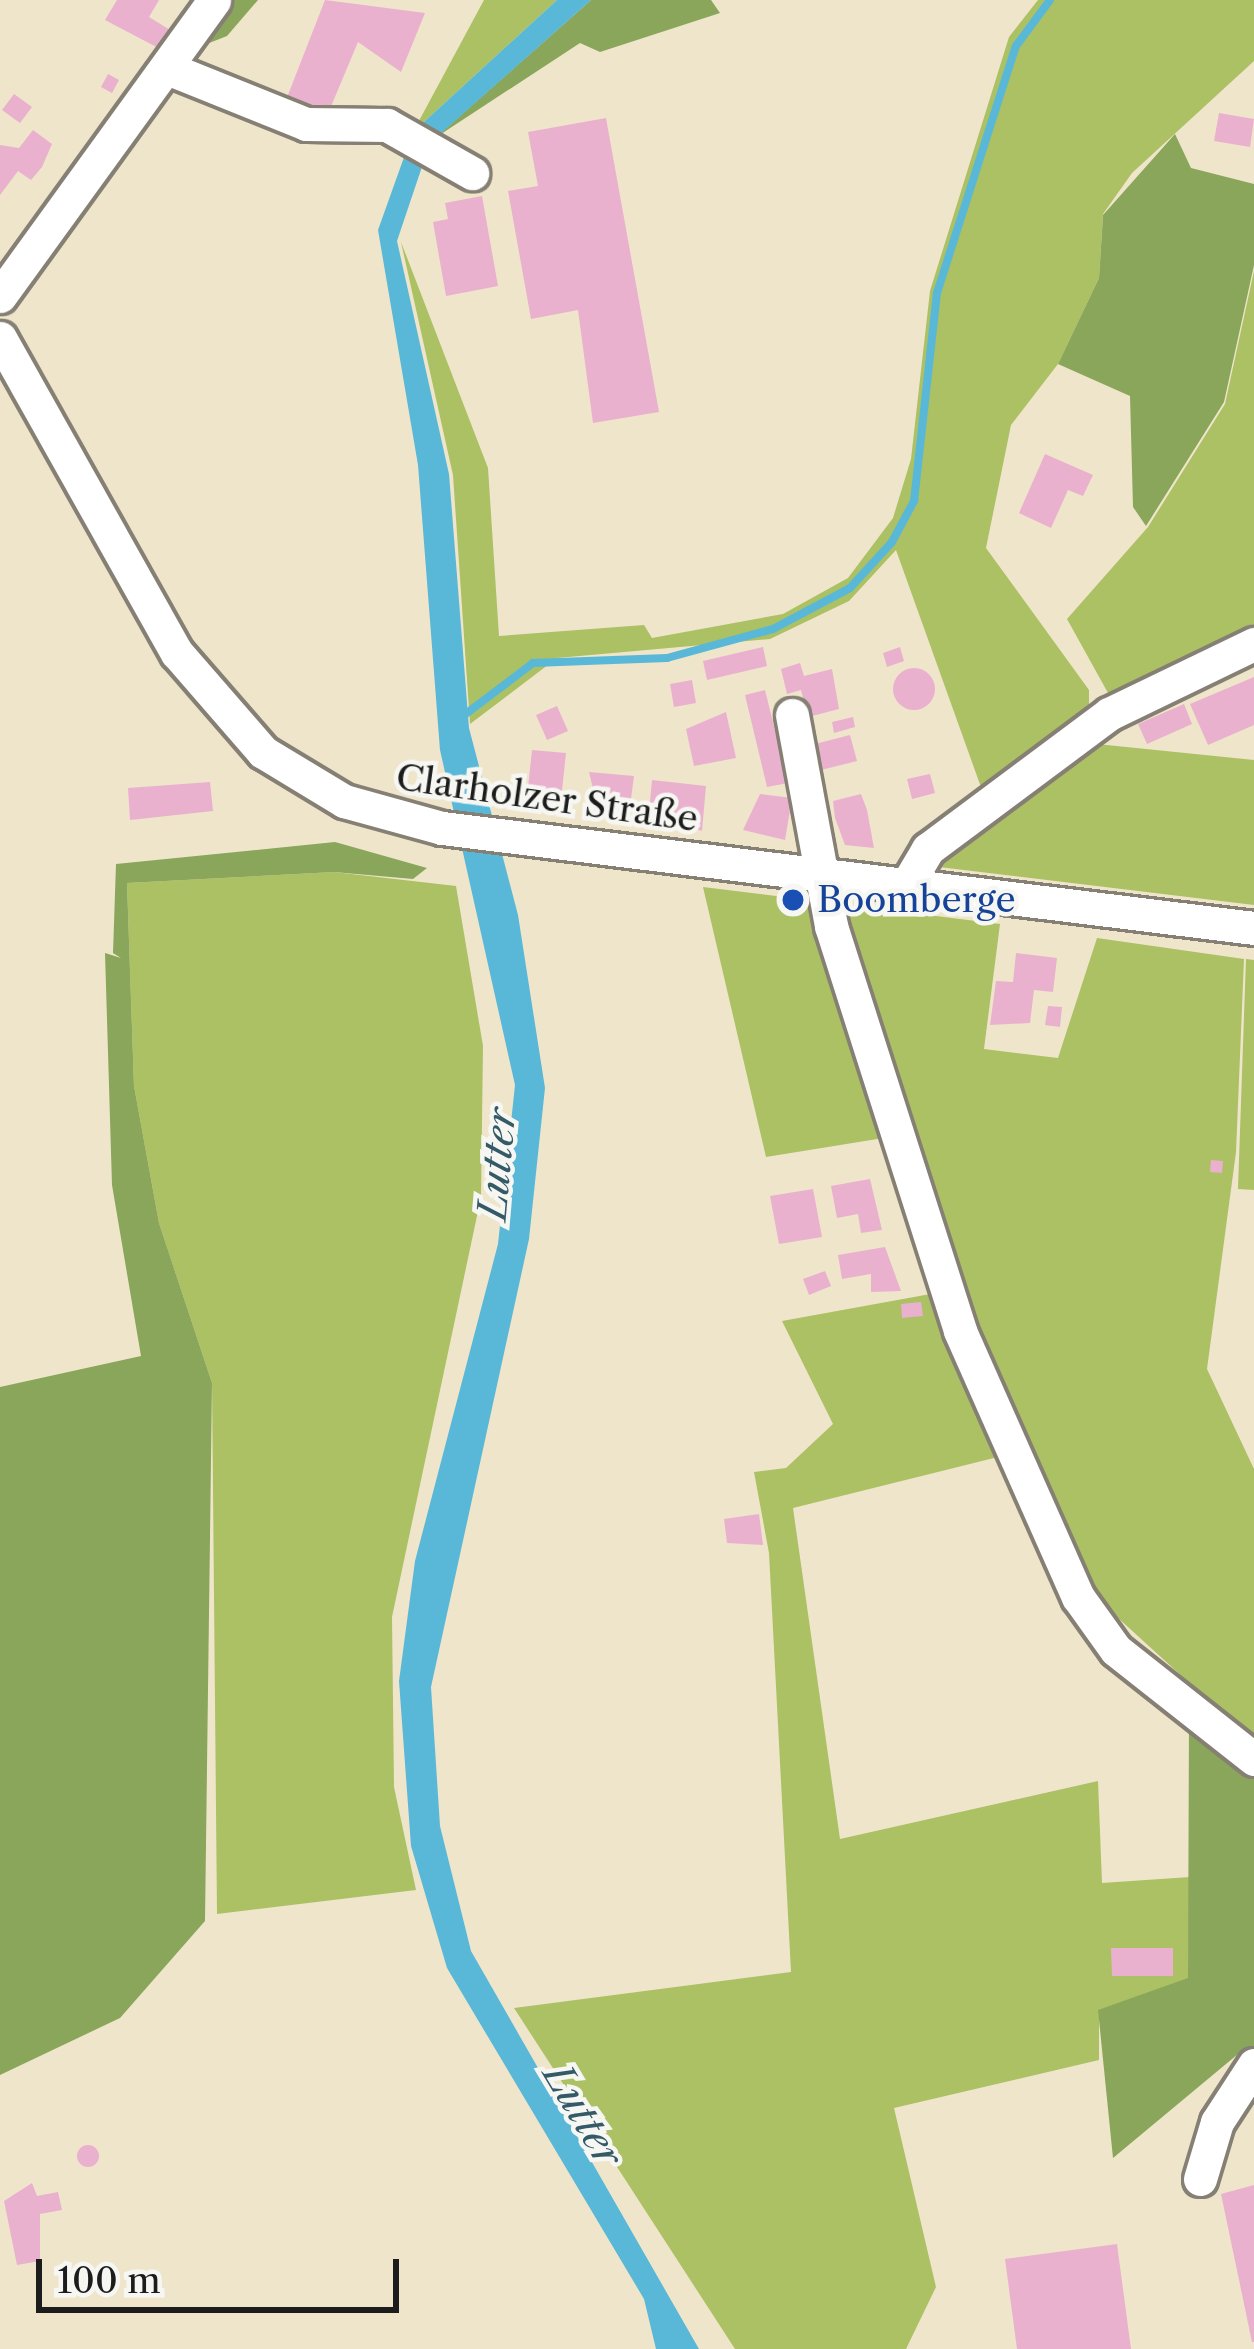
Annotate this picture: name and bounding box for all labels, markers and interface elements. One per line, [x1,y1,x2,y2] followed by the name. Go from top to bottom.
[393,755,701,841] street label: Clarholzer Straße
[817,878,1016,922] place label: Boomberge
[780,887,806,913] marker: Boomberge
[469,1106,525,1222] water label: Lutter
[534,2055,632,2175] water label: Lutter
[42,2235,405,2309] scale bar
[57,2258,161,2302] text: 100 m

